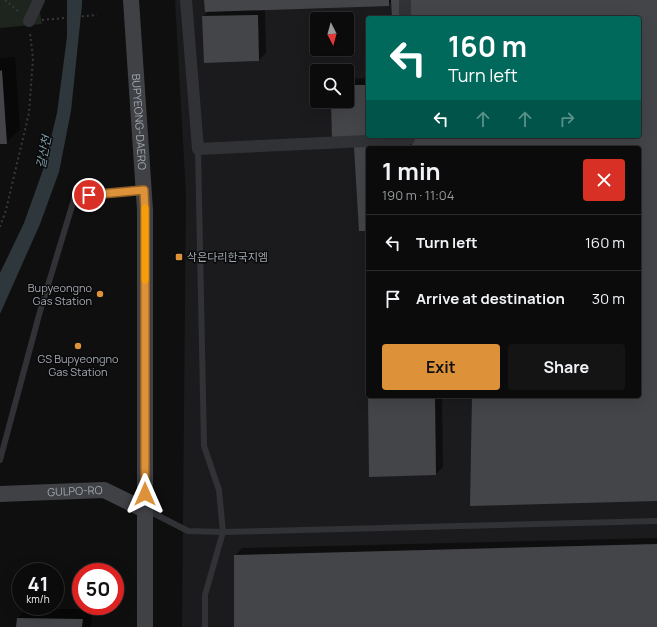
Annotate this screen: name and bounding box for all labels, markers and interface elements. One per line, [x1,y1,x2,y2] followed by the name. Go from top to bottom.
[310,12,354,56] north arrow
[310,12,354,108] map controls
[448,27,527,65] text: 160 m
[382,32,434,84] icon: left
[448,63,518,87] text: Turn left
[310,64,354,108] button: search
[129,73,150,170] street label: BUPYEONG-DAERO
[430,108,452,130] icon: left
[472,108,494,130] icon: ahead
[514,108,536,130] icon: ahead
[556,108,578,130] icon: right
[32,132,55,170] water label: 갈산천
[382,154,441,187] text: 1 min
[583,159,625,201] button: close
[72,178,106,212] pin
[78,184,100,206] icon: arrive
[382,186,454,204] text: 190 m · 11:04
[382,232,404,254] icon: left
[416,232,478,253] text: Turn left
[585,232,625,253] text: 160 m
[187,249,268,264] place label: 삭은다리한국지엠
[174,252,184,262] marker: 삭은다리한국지엠
[28,280,92,308] place label: Bupyeongno Gas Station
[382,288,404,310] icon: arrive
[416,288,565,309] text: Arrive at destination
[592,288,625,309] text: 30 m
[95,289,105,299] marker: Bupyeongno Gas Station
[73,341,83,351] marker: GS Bupyeongno Gas Station
[382,344,500,390] button: Exit
[508,344,625,390] button: Share
[38,351,119,379] place label: GS Bupyeongno Gas Station
[124,473,166,515] position arrow
[47,482,103,499] street label: GULPO-RO
[72,563,124,615] speed limit sign: 50
[28,570,48,597] text: 41
[26,592,50,606] text: km/h

